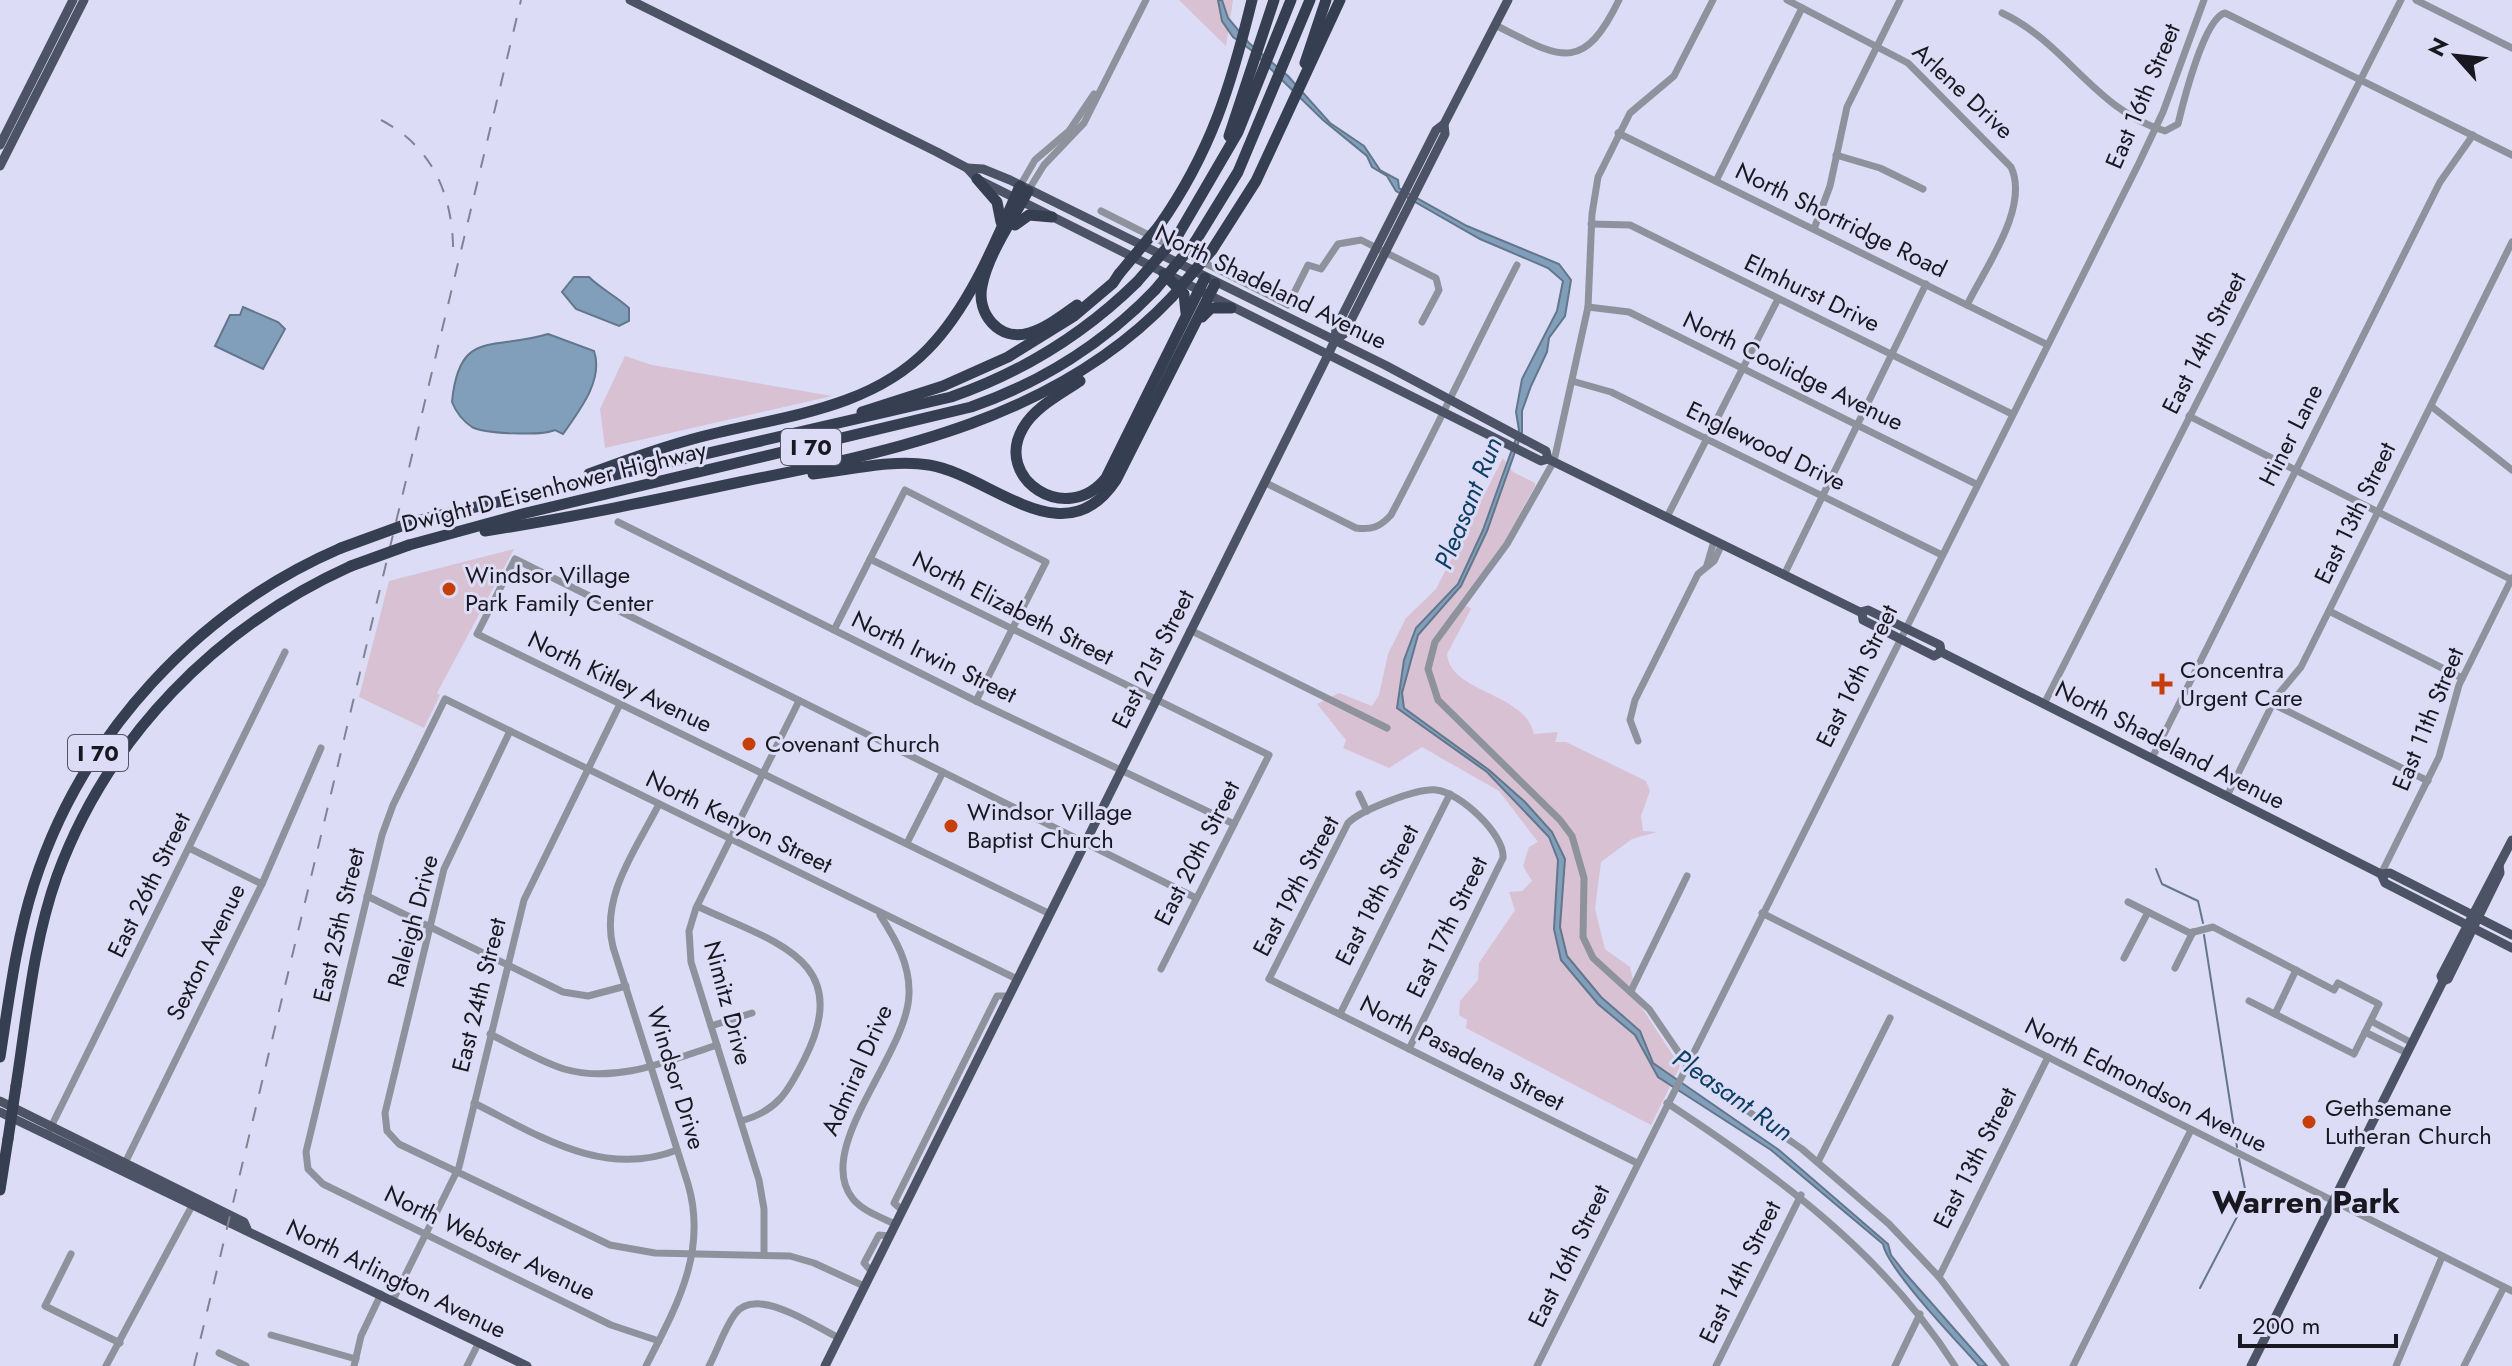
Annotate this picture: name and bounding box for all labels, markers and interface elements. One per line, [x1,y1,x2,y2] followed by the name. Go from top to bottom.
[2416,16,2496,96] north arrow
[2096,17,2189,174] street label: East 16th Street
[2420,32,2456,62] text: N
[1905,34,2022,147] street label: Arlene Drive
[1730,153,1953,286] street label: North Shortridge Road
[1149,215,1393,358] street label: North Shadeland Avenue
[1739,245,1886,340] street label: Elmhurst Drive
[2153,266,2254,420] street label: East 14th Street
[1677,302,1909,439] street label: North Coolidge Avenue
[2250,377,2331,492] street label: Hiner Lane
[1681,392,1852,499] street label: Englewood Drive
[781,429,841,465] road number: I 70
[1424,431,1512,575] water label: Pleasant Run
[398,432,710,541] street label: Dwight D Eisenhower Highway
[2305,436,2404,590] street label: East 13th Street
[906,542,1120,674] street label: North Elizabeth Street
[465,557,655,620] place label: Windsor Village Park Family Center
[440,580,458,598] marker: Windsor Village Park Family Center
[1103,583,1203,734] street label: East 21st Street
[1807,598,1906,753] street label: East 16th Street
[846,601,1023,712] street label: North Irwin Street
[522,622,718,741] street label: North Kitley Avenue
[2383,642,2472,796] street label: East 11th Street
[2180,652,2303,715] place label: Concentra Urgent Care
[2049,671,2291,818] street label: North Shadeland Avenue
[2151,673,2173,695] marker: Concentra Urgent Care
[765,726,940,761] place label: Covenant Church
[68,735,128,771] road number: I 70
[740,735,758,753] marker: Covenant Church
[640,761,839,882] street label: North Kenyon Street
[1145,774,1248,931] street label: East 20th Street
[967,794,1132,857] place label: Windsor Village Baptist Church
[98,806,199,963] street label: East 26th Street
[1244,809,1347,962] street label: East 19th Street
[942,817,960,835] marker: Windsor Village Baptist Church
[1326,818,1427,971] street label: East 18th Street
[304,844,373,1006] street label: East 25th Street
[1397,850,1496,1003] street label: East 17th Street
[378,851,447,991] street label: Raleigh Drive
[157,877,254,1026] street label: Sexton Avenue
[442,914,515,1076] street label: East 24th Street
[695,937,762,1069] street label: Nimitz Drive
[1354,986,1571,1119] street label: North Pasadena Street
[812,999,901,1141] street label: Admiral Drive
[638,1002,715,1154] street label: Windsor Drive
[2019,1008,2273,1161] street label: North Edmondson Avenue
[1665,1039,1801,1151] water label: Pleasant Run
[1924,1081,2025,1234] street label: East 13th Street
[2325,1090,2492,1153] place label: Gethsemane Lutheran Church
[2300,1113,2318,1131] marker: Gethsemane Lutheran Church
[379,1176,602,1309] street label: North Webster Avenue
[1519,1178,1618,1333] street label: East 16th Street
[2212,1179,2401,1225] district label: Warren Park
[1690,1194,1789,1349] street label: East 14th Street
[280,1210,512,1347] street label: North Arlington Avenue
[2240,1298,2396,1348] scale bar
[2252,1308,2320,1343] text: 200 m

